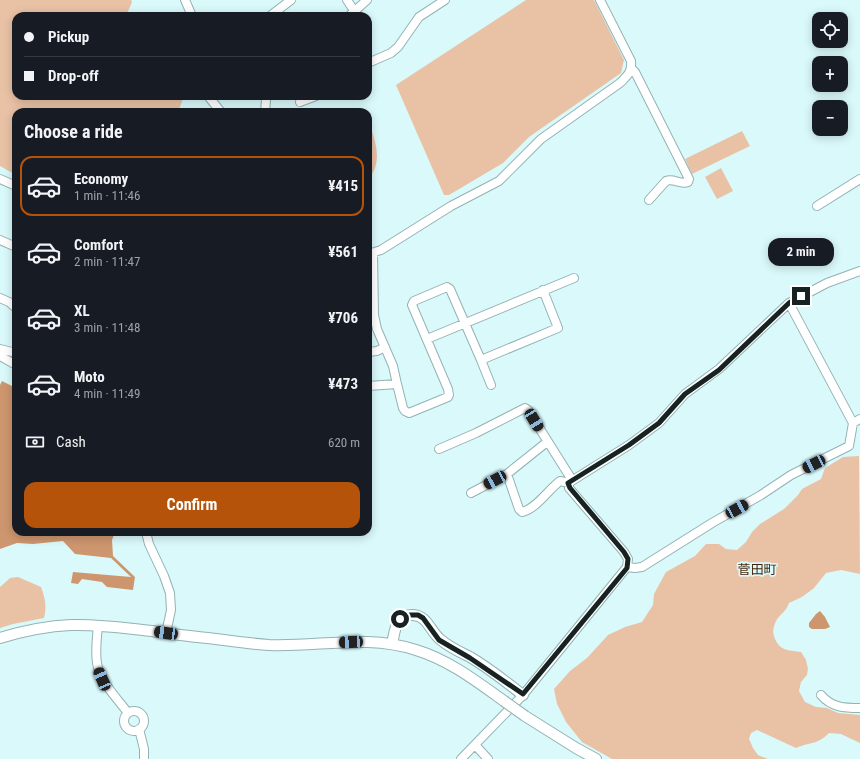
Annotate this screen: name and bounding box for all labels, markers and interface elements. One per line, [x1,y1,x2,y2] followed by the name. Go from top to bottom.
[812,12,848,136] map controls
[812,12,848,48] button: locate
[48,28,89,46] text: Pickup
[812,56,848,92] button: +
[48,67,99,85] text: Drop-off
[812,100,848,136] button: −
[24,121,123,142] text: Choose a ride
[26,168,62,204] icon: car
[74,170,128,188] text: Economy
[328,177,358,195] text: ¥415
[74,188,140,203] text: 1 min · 11:46
[26,234,62,270] icon: car
[74,236,123,254] text: Comfort
[768,238,834,266] callout: 2 min
[328,243,358,261] text: ¥561
[787,244,815,259] text: 2 min
[74,254,140,269] text: 2 min · 11:47
[792,287,810,305] route end
[26,300,62,336] icon: car
[74,302,90,320] text: XL
[328,309,358,327] text: ¥706
[74,320,140,335] text: 3 min · 11:48
[26,366,62,402] icon: car
[74,368,105,386] text: Moto
[328,375,358,393] text: ¥473
[74,386,140,401] text: 4 min · 11:49
[523,407,545,433] car
[24,431,46,453] icon: cash
[56,433,86,451] text: Cash
[328,435,360,450] text: 620 m
[801,453,827,475] car
[482,469,508,491] car
[24,482,360,528] button: Confirm
[724,498,750,520] car
[737,562,777,577] district label: 菅田町
[391,610,409,628] route start
[153,625,179,641] car
[339,635,363,649] car
[92,666,112,692] car

